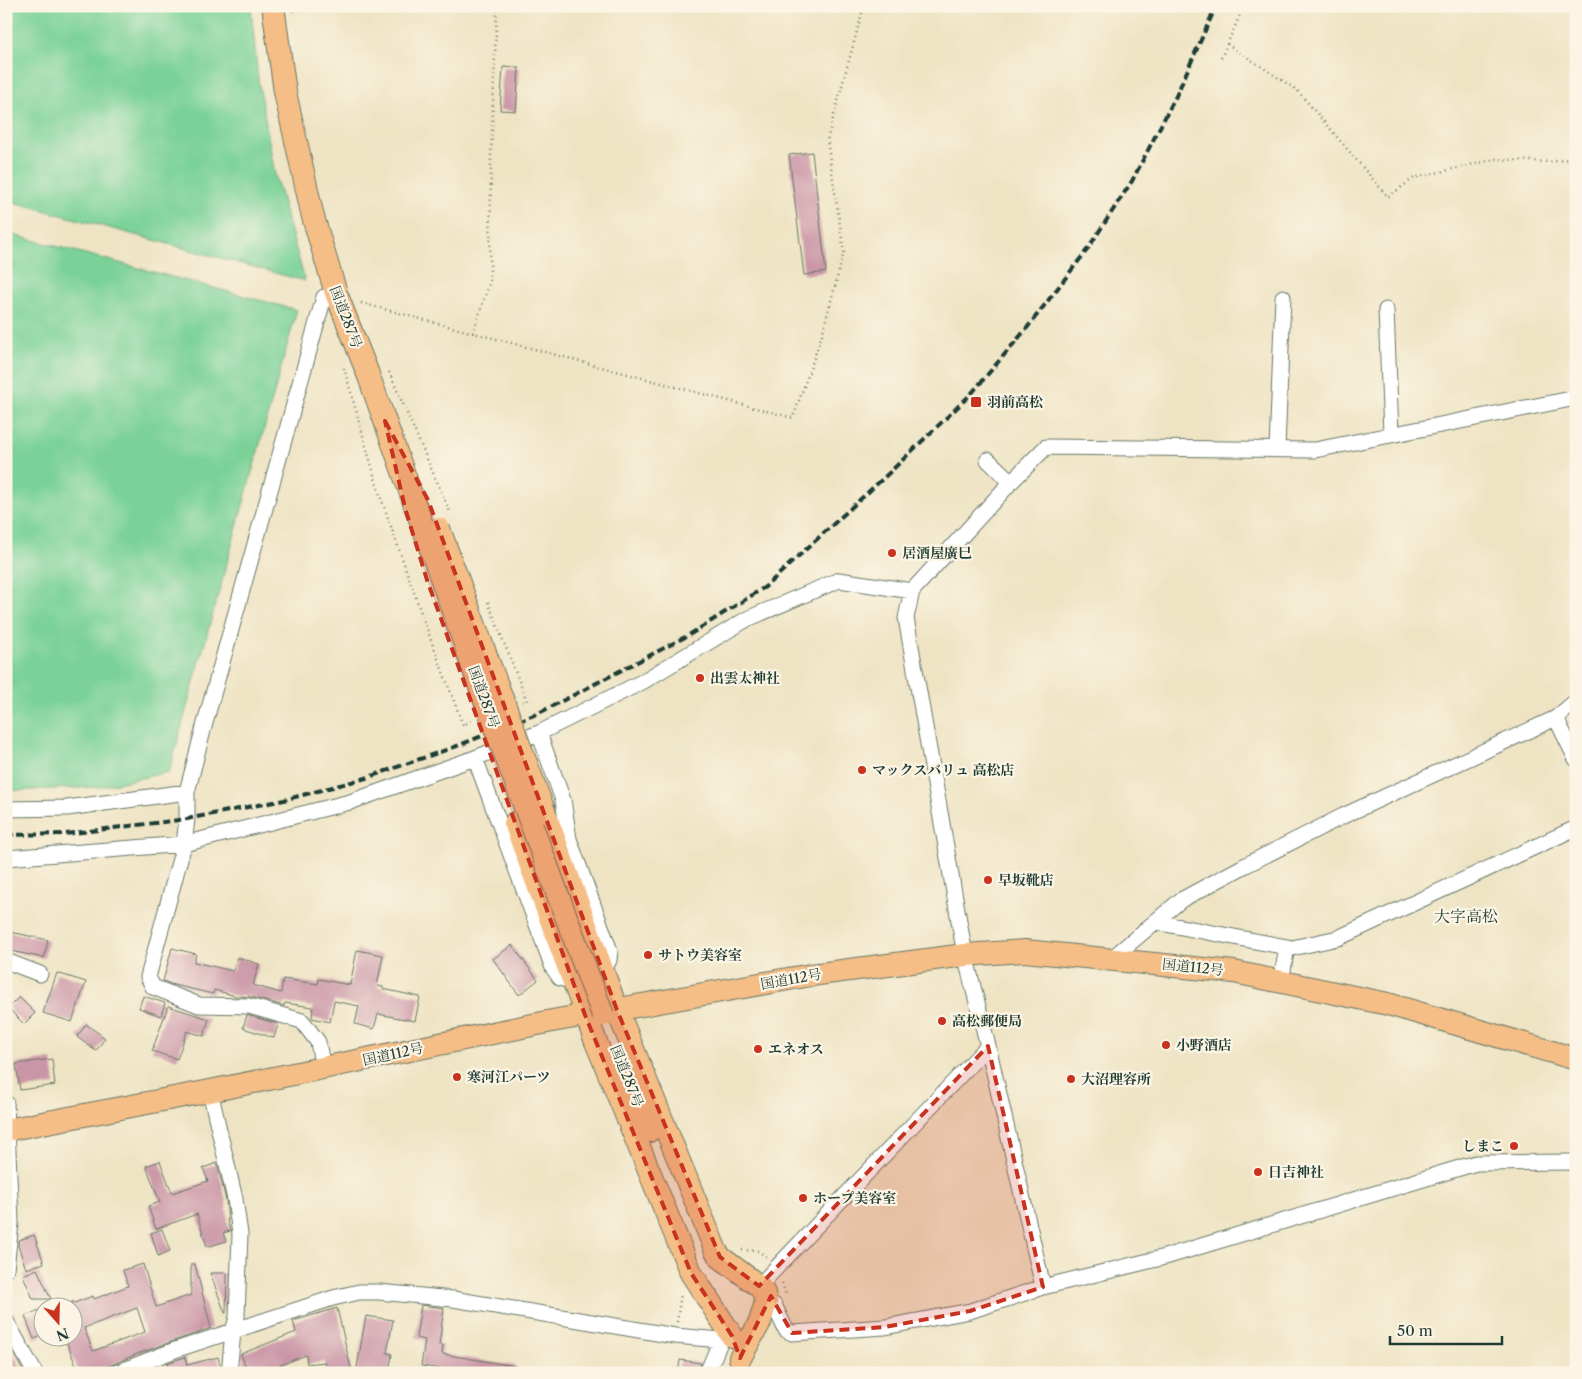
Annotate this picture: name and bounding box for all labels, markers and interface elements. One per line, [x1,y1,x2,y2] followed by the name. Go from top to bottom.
[326,283,366,351] street label: 国道287号
[987,393,1043,411] place label: 羽前高松
[969,395,983,409] marker: 羽前高松
[902,544,972,562] place label: 居酒屋廣巳
[886,547,898,559] marker: 居酒屋廣巳
[464,663,504,731] street label: 国道287号
[710,669,780,687] place label: 出雲太神社
[694,672,706,684] marker: 出雲太神社
[872,761,1014,779] place label: マックスバリュ 高松店
[856,764,868,776] marker: マックスバリュ 高松店
[998,871,1054,889] place label: 早坂靴店
[982,874,994,886] marker: 早坂靴店
[1434,906,1498,926] district label: 大字高松
[658,946,742,964] place label: サトウ美容室
[642,949,654,961] marker: サトウ美容室
[1161,955,1225,979] street label: 国道112号
[759,965,823,993] street label: 国道112号
[952,1012,1022,1030] place label: 高松郵便局
[936,1015,948,1027] marker: 高松郵便局
[1176,1036,1232,1054] place label: 小野酒店
[361,1039,425,1069] street label: 国道112号
[1160,1039,1172,1051] marker: 小野酒店
[768,1040,824,1058] place label: エネオス
[606,1042,648,1110] street label: 国道287号
[752,1043,764,1055] marker: エネオス
[467,1068,550,1086] place label: 寒河江パーツ
[1081,1070,1151,1088] place label: 大沼理容所
[451,1071,463,1083] marker: 寒河江パーツ
[1065,1073,1077,1085] marker: 大沼理容所
[1462,1137,1504,1155] place label: しまこ
[1508,1140,1520,1152] marker: しまこ
[1268,1163,1324,1181] place label: 日吉神社
[1252,1166,1264,1178] marker: 日吉神社
[813,1189,896,1207] place label: ホープ美容室
[797,1192,809,1204] marker: ホープ美容室
[32,1296,82,1346] north arrow
[1390,1314,1502,1346] scale bar
[1397,1321,1433,1340] text: 50 m
[54,1324,71,1345] text: N

